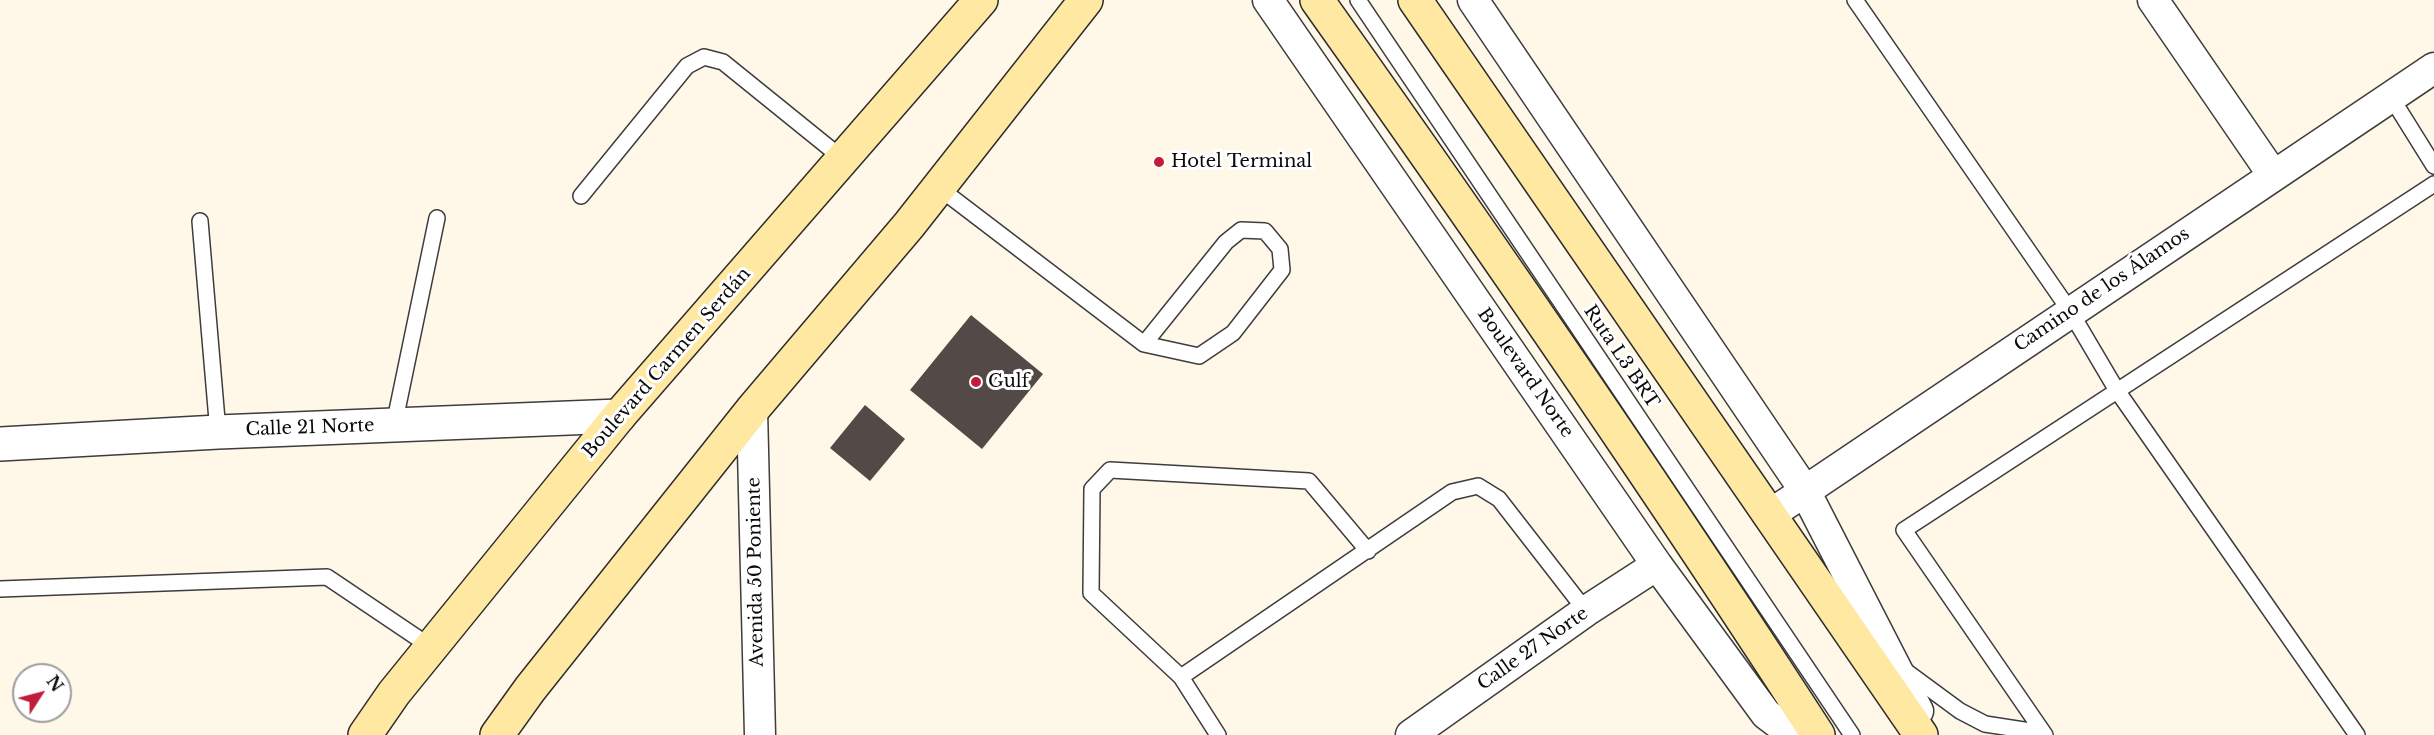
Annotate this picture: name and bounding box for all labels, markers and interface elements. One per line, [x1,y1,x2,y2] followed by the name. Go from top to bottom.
[1171,151,1312,173] place label: Hotel Terminal
[1152,155,1166,169] marker: Hotel Terminal
[2010,223,2194,357] street label: Camino de los Álamos
[578,263,756,463] street label: Boulevard Carmen Serdán
[1579,301,1663,413] street label: Ruta L3 BRT
[1472,304,1578,442] street label: Boulevard Norte
[988,371,1029,393] place label: Gulf
[969,375,983,389] marker: Gulf
[245,415,375,441] street label: Calle 21 Norte
[744,477,768,667] street label: Avenida 50 Poniente
[1474,603,1592,695] street label: Calle 27 Norte
[12,663,72,723] north arrow
[42,672,67,696] text: N

